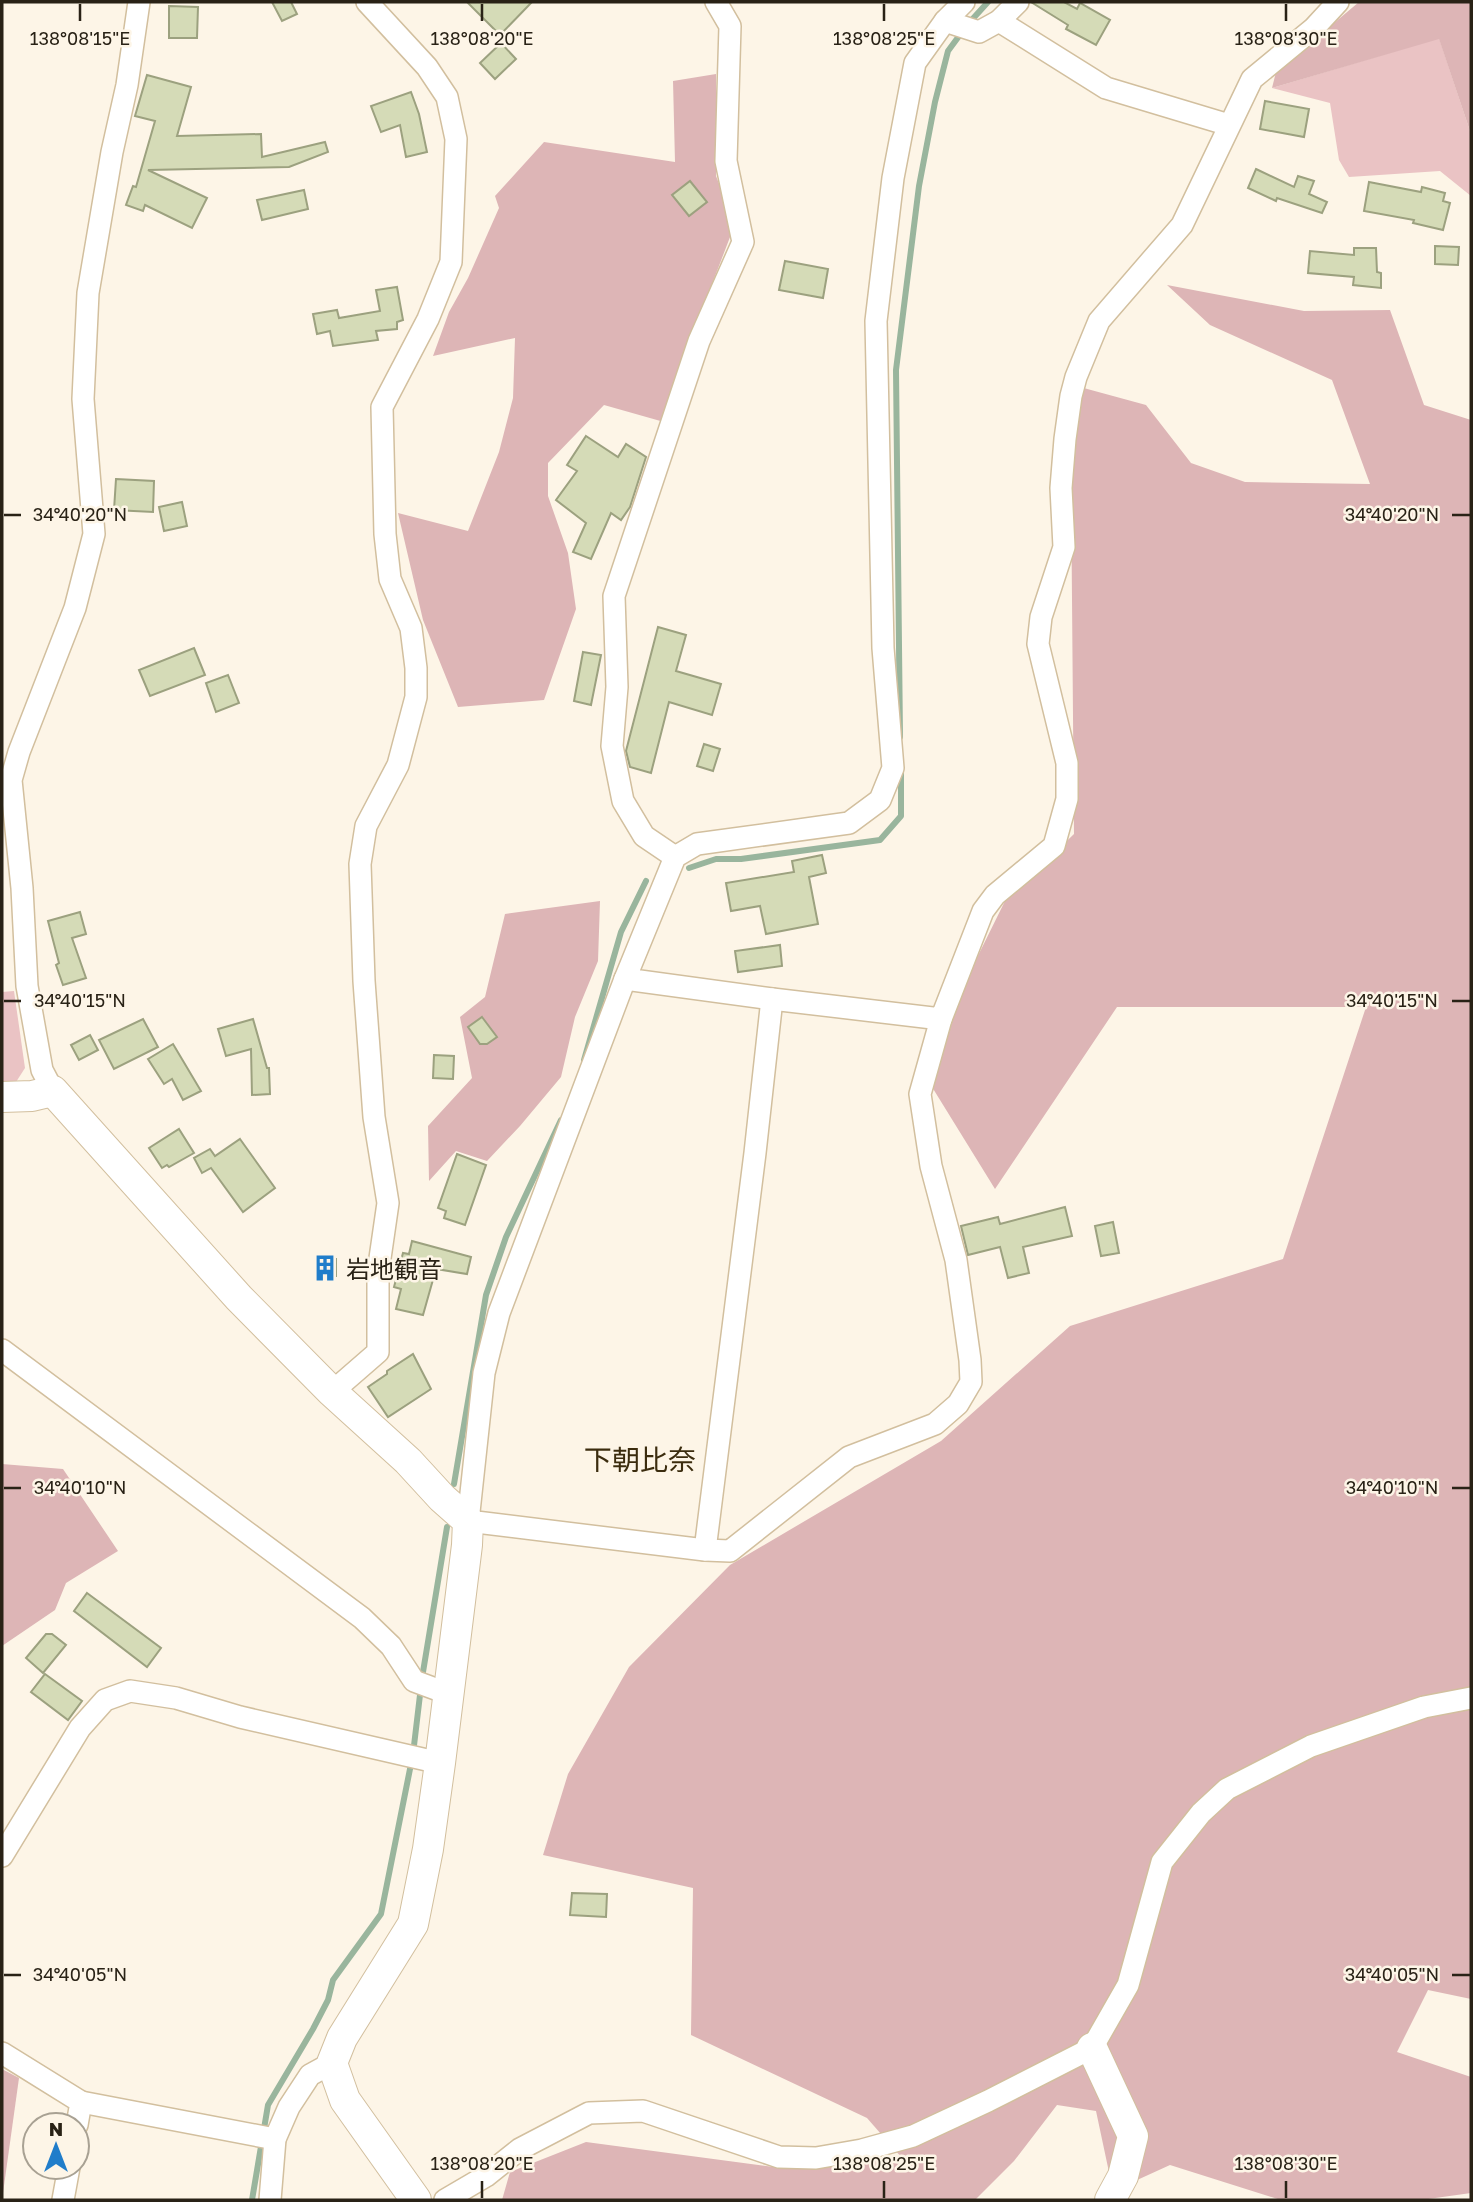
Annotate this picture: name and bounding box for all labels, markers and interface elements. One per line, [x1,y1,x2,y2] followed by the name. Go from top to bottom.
[30,27,130,49] text: 138°08'15"E
[431,27,533,49] text: 138°08'20"E
[833,27,935,49] text: 138°08'25"E
[1234,27,1338,49] text: 138°08'30"E
[33,503,127,525] text: 34°40'20"N
[1345,503,1439,525] text: 34°40'20"N
[34,989,126,1011] text: 34°40'15"N
[1346,989,1438,1011] text: 34°40'15"N
[310,1253,340,1283] building icon: 岩地観音
[346,1254,442,1283] place label: 岩地観音
[584,1443,696,1476] district label: 下朝比奈
[34,1476,126,1498] text: 34°40'10"N
[1346,1476,1438,1498] text: 34°40'10"N
[33,1963,127,1985] text: 34°40'05"N
[1345,1963,1439,1985] text: 34°40'05"N
[21,2111,91,2181] north arrow
[49,2117,63,2140] text: N
[431,2152,533,2174] text: 138°08'20"E
[833,2152,935,2174] text: 138°08'25"E
[1234,2152,1338,2174] text: 138°08'30"E

